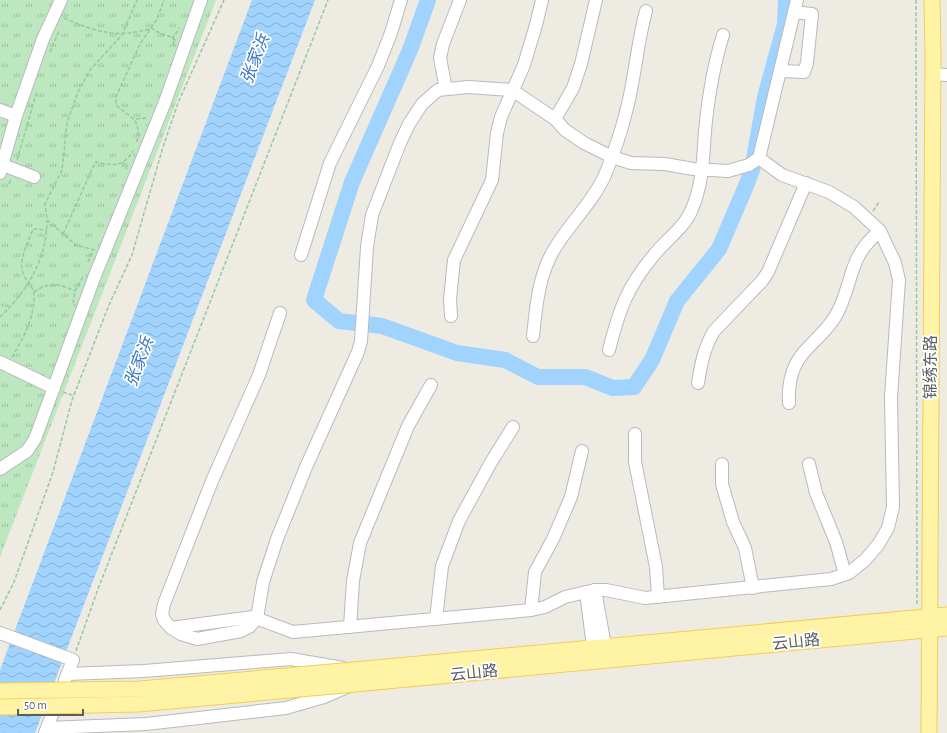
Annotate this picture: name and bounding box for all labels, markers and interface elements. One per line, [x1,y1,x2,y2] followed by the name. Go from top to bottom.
[237,30,273,86] water label: 张家浜
[121,333,157,389] water label: 张家浜
[922,335,939,399] street label: 锦绣东路
[771,631,821,652] street label: 云山路
[449,662,499,683] street label: 云山路
[18,691,83,717] scale bar
[24,699,47,711] text: 50 m

